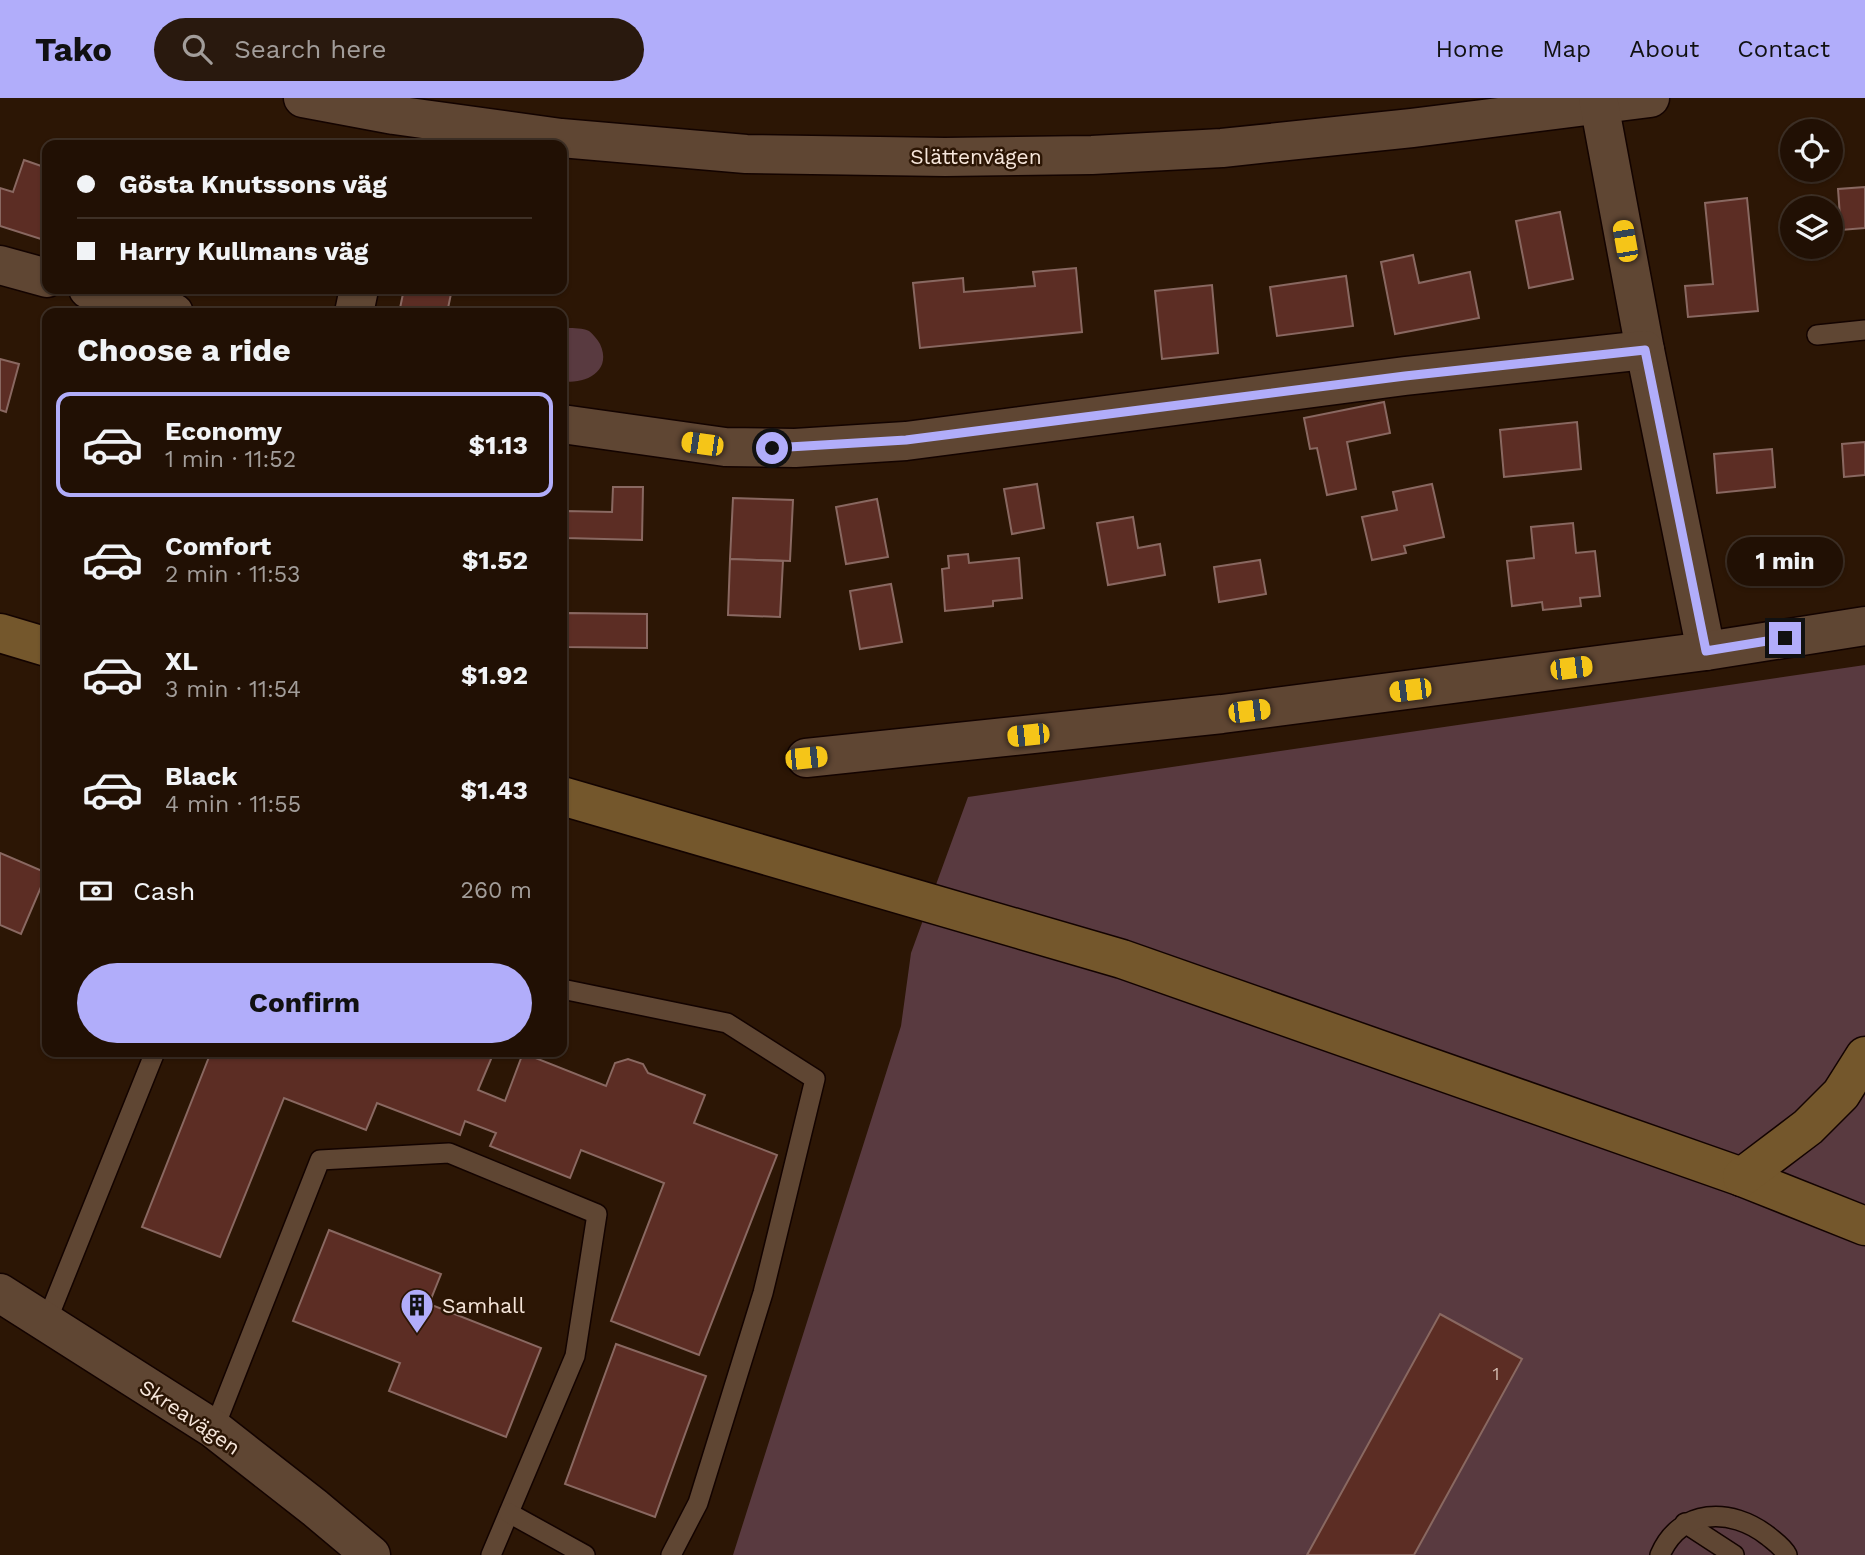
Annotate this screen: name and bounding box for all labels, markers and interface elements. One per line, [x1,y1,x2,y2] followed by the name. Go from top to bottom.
[154,18,644,81] search box
[35,30,112,69] text: Tako
[178,30,216,68] icon: search
[234,34,387,64] text: Search here
[1436,35,1504,63] text: Home
[1542,35,1591,63] text: Map
[1629,35,1699,63] text: About
[1737,35,1830,63] text: Contact
[1780,119,1843,259] map controls
[1780,119,1843,182] button: locate
[910,144,1042,169] street label: Slättenvägen
[119,169,387,199] text: Gösta Knutssons väg
[1780,196,1843,259] button: layers
[1612,218,1639,264] car
[119,236,368,266] text: Harry Kullmans väg
[77,331,291,369] text: Choose a ride
[81,413,144,476] icon: car
[165,416,282,446] text: Economy
[469,430,528,460] text: $1.13
[680,431,725,457] car
[756,432,788,464] route start
[165,446,296,473] text: 1 min · 11:52
[81,528,144,591] icon: car
[165,531,271,561] text: Comfort
[1727,536,1843,586] callout: 1 min
[462,545,528,575] text: $1.52
[1755,548,1815,575] text: 1 min
[165,561,301,588] text: 2 min · 11:53
[1769,622,1801,654] route end
[81,643,144,706] icon: car
[165,646,198,676] text: XL
[1549,655,1594,681] car
[461,660,528,690] text: $1.92
[165,676,301,703] text: 3 min · 11:54
[1388,677,1433,703] car
[1227,698,1272,724] car
[1007,722,1050,748] car
[785,745,828,771] car
[81,758,144,821] icon: car
[165,761,237,791] text: Black
[460,775,528,805] text: $1.43
[165,791,301,818] text: 4 min · 11:55
[77,872,115,910] icon: cash
[133,876,195,906] text: Cash
[461,877,532,904] text: 260 m
[77,963,532,1043] button: Confirm
[398,1286,436,1335] building icon: Samhall
[442,1293,525,1318] place label: Samhall
[1492,1363,1500,1384] house number: 1
[135,1374,245,1460] street label: Skreavägen

